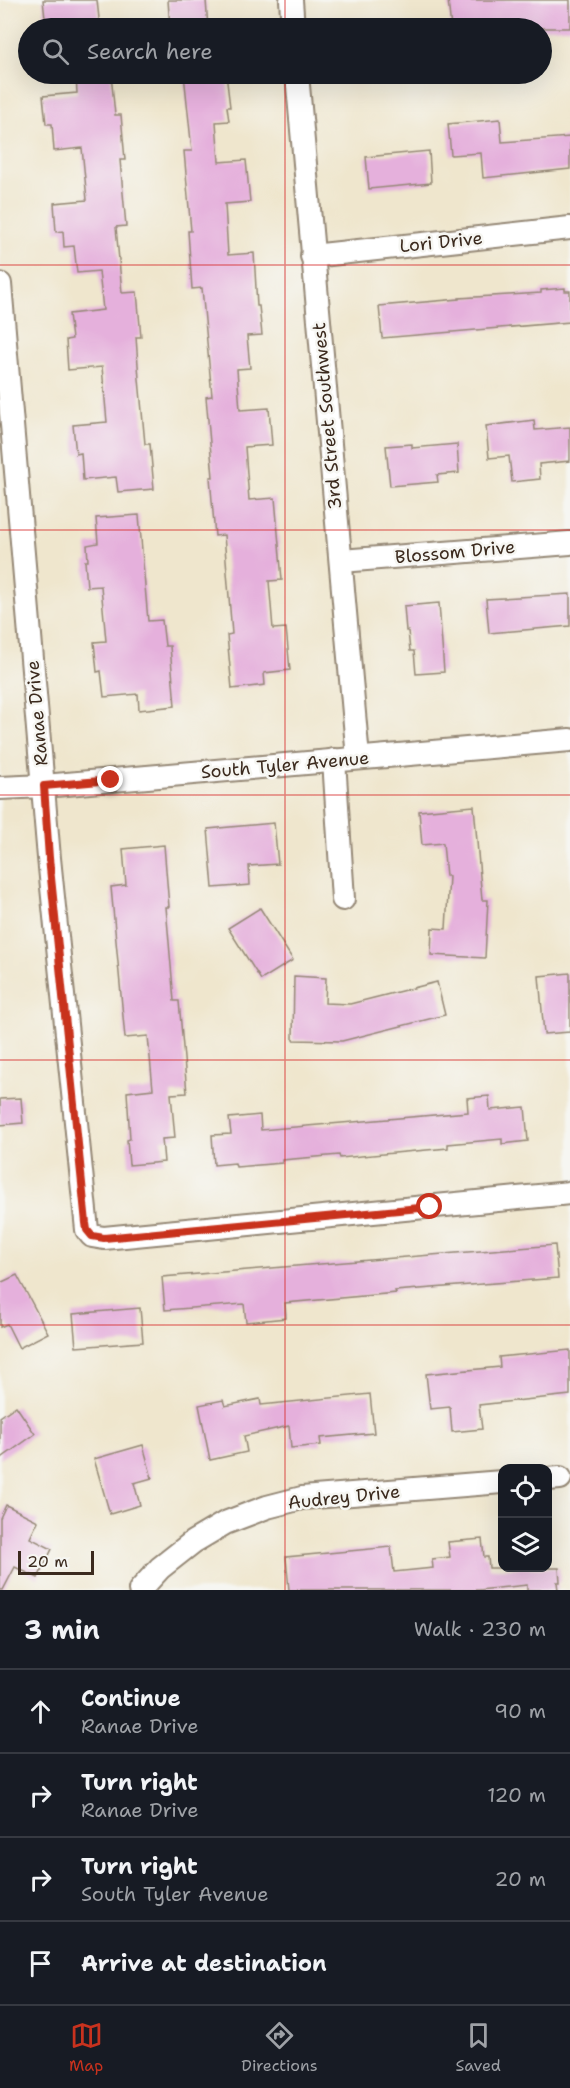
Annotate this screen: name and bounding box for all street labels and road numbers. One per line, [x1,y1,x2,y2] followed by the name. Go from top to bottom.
[398,226,484,258] street label: Lori Drive
[307,321,347,511] street label: 3rd Street Southwest
[394,535,516,569] street label: Blossom Drive
[20,659,54,767] street label: Ranae Drive
[200,746,370,784] street label: South Tyler Avenue
[287,1479,401,1515] street label: Audrey Drive

